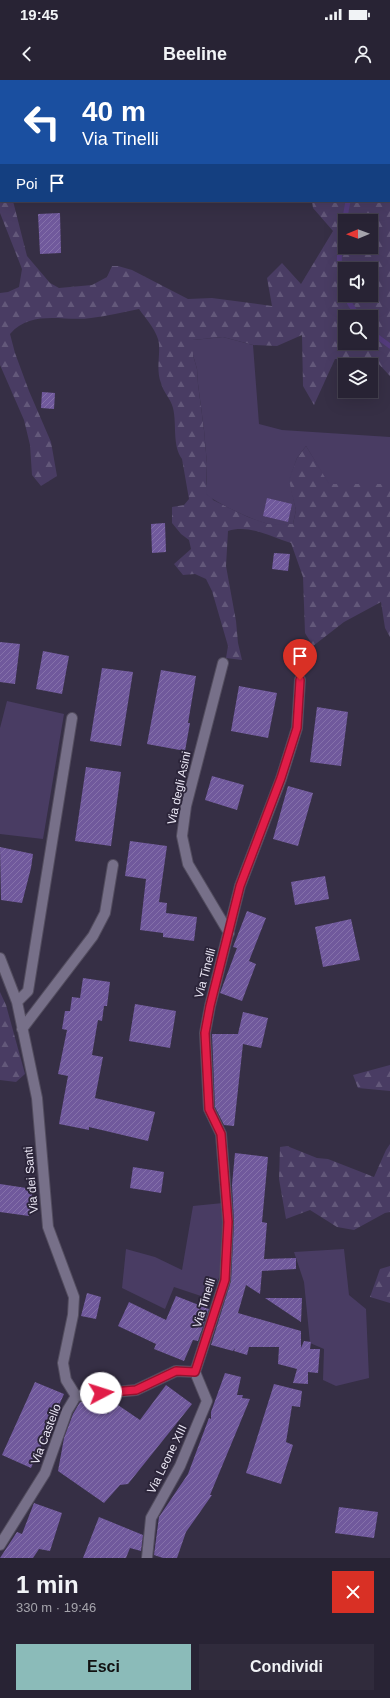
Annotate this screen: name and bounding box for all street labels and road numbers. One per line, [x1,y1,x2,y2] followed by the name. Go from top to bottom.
[164,750,194,826] street label: Via degli Asini
[192,946,218,1000] street label: Via Tinelli
[21,1146,41,1214] street label: Via dei Santi
[190,1277,218,1329] street label: Via Tinelli
[28,1401,64,1466] street label: Via Castello
[144,1422,190,1496] street label: Via Leone XIII

